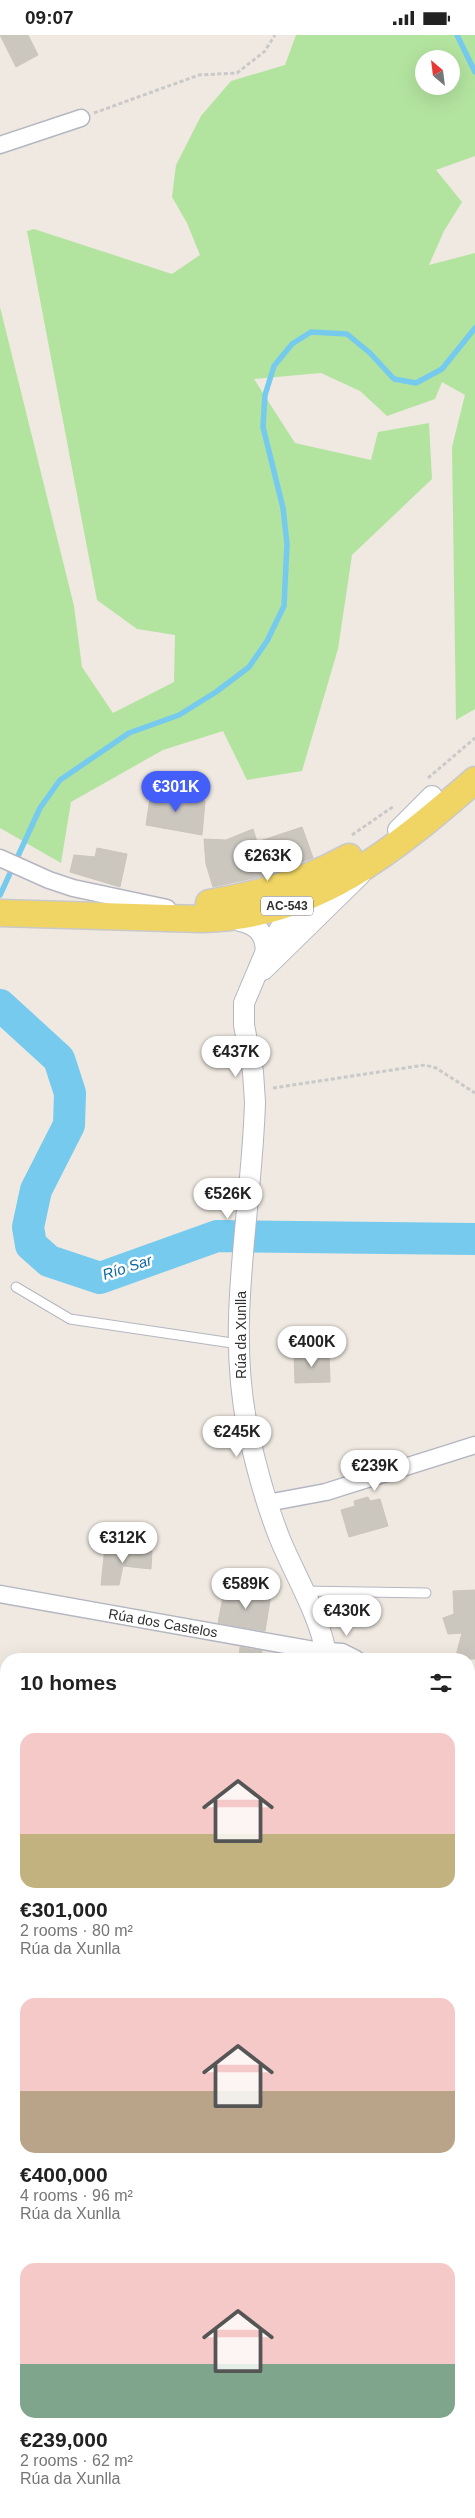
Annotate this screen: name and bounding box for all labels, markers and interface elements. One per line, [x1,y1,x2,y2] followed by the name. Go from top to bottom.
[25,7,74,28] text: 09:07
[415,50,460,95] north arrow
[415,50,460,95] map controls
[141,771,211,813] pin: €301K
[152,778,200,795] text: €301K
[233,839,303,882] pin: €263K
[244,847,292,864] text: €263K
[261,896,313,915] road number: AC-543
[201,1035,271,1078] pin: €437K
[212,1043,260,1060] text: €437K
[193,1177,263,1220] pin: €526K
[204,1185,252,1202] text: €526K
[100,1251,155,1283] water label: Río Sar
[233,1291,249,1379] street label: Rúa da Xunlla
[277,1325,347,1368] pin: €400K
[288,1333,336,1350] text: €400K
[202,1415,272,1458] pin: €245K
[213,1423,261,1440] text: €245K
[340,1449,410,1492] pin: €239K
[351,1457,399,1474] text: €239K
[88,1521,158,1564] pin: €312K
[99,1529,147,1546] text: €312K
[211,1567,281,1610] pin: €589K
[222,1575,270,1592] text: €589K
[312,1595,382,1637] pin: €430K
[323,1602,371,1619] text: €430K
[107,1606,219,1640] street label: Rúa dos Castelos
[427,1669,455,1697] icon: filters
[20,1671,117,1694] text: 10 homes
[193,1766,283,1856] icon: home
[20,1898,108,1921] text: €301,000
[20,1922,133,1939] text: 2 rooms · 80 m²
[20,1940,121,1957] text: Rúa da Xunlla
[193,2031,283,2121] icon: home
[20,2163,108,2186] text: €400,000
[20,2187,133,2204] text: 4 rooms · 96 m²
[20,2205,121,2222] text: Rúa da Xunlla
[193,2296,283,2386] icon: home
[20,2428,108,2451] text: €239,000
[20,2452,133,2469] text: 2 rooms · 62 m²
[20,2470,121,2487] text: Rúa da Xunlla

